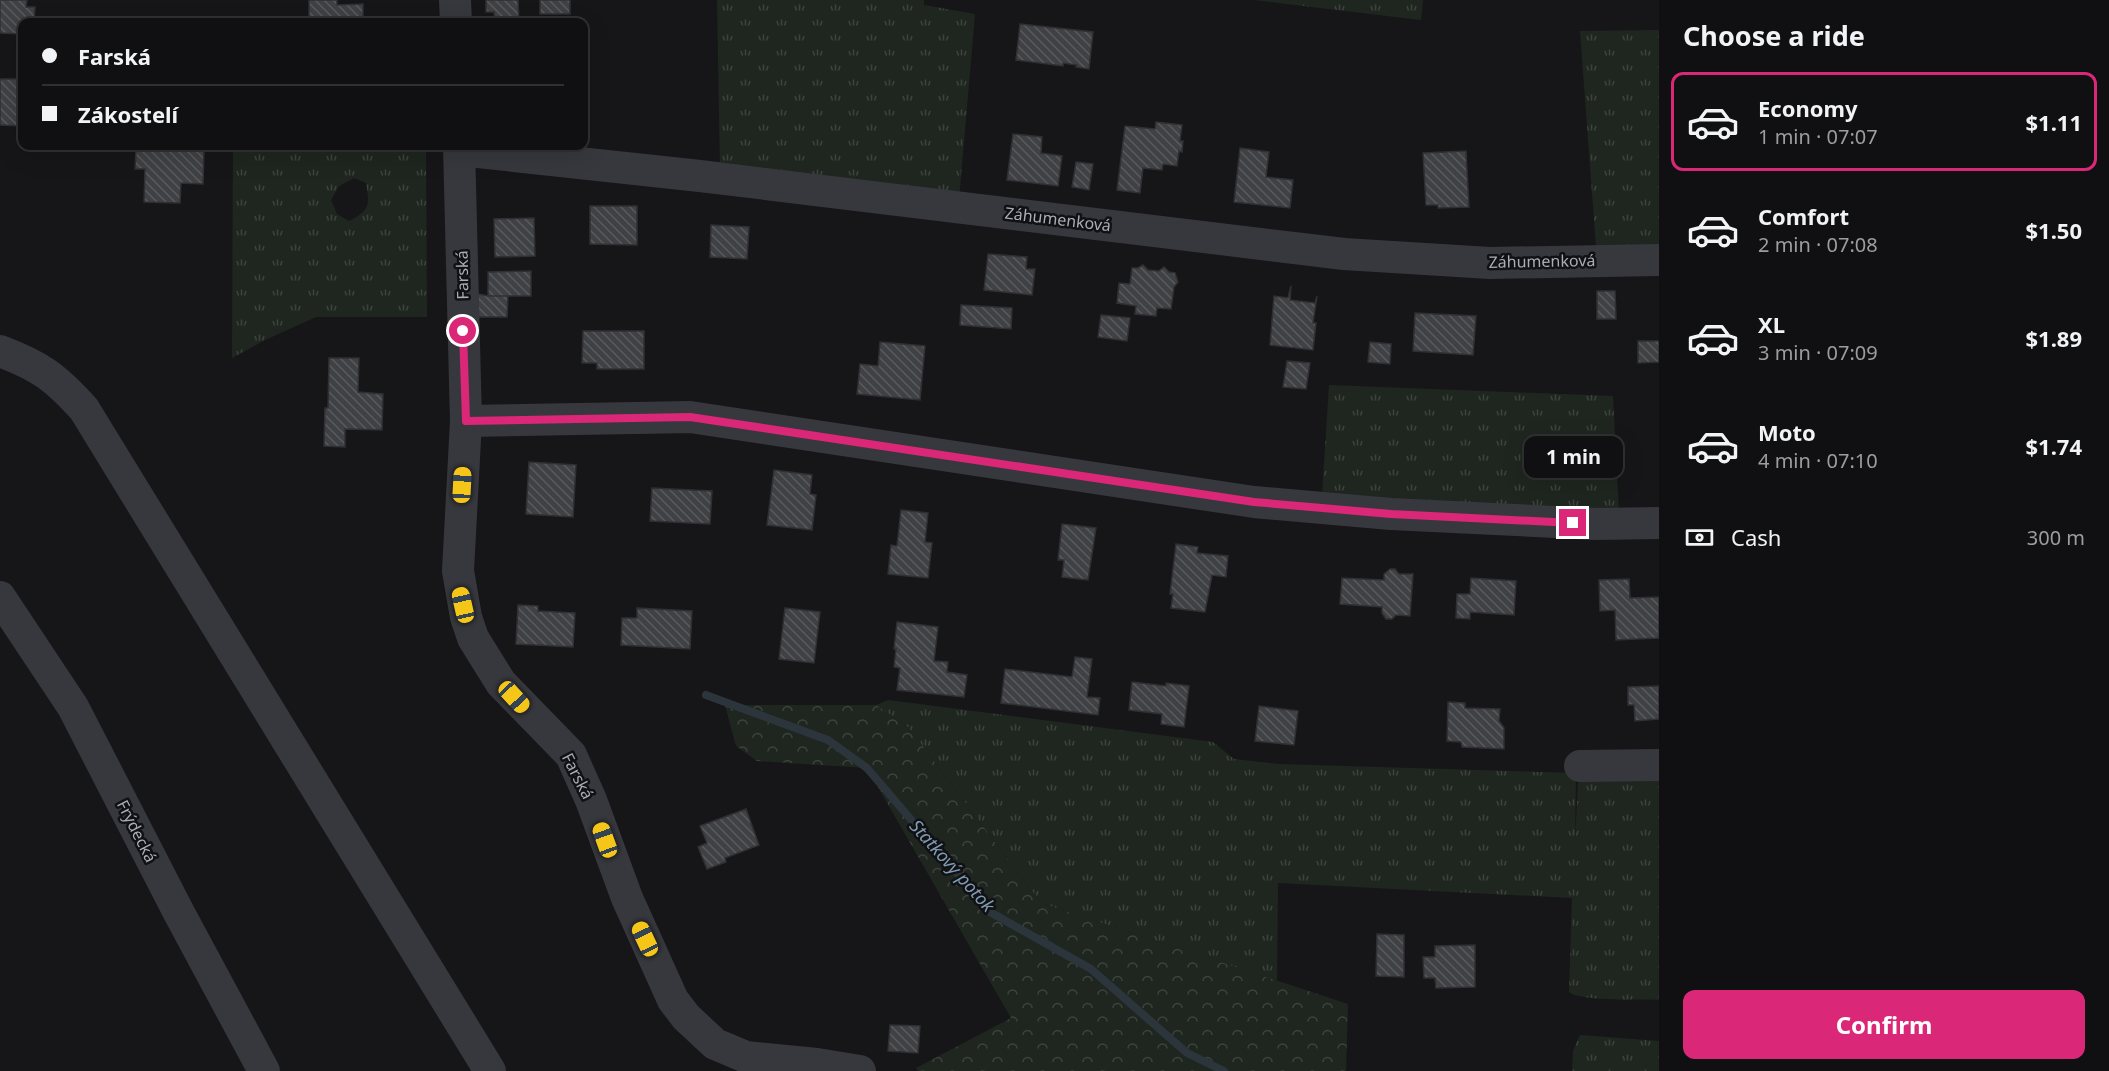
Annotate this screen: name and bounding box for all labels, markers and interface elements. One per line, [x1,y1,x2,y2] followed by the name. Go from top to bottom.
[1683,17,1865,54] text: Choose a ride
[78,41,151,71] text: Farská
[1758,93,1857,123] text: Economy
[1686,95,1740,149] icon: car
[78,99,178,129] text: Zákostelí
[2025,107,2082,137] text: $1.11
[1758,123,1878,150] text: 1 min · 07:07
[1758,201,1849,231] text: Comfort
[1004,202,1112,236] street label: Záhumenková
[1686,203,1740,257] icon: car
[2025,215,2082,245] text: $1.50
[1758,231,1878,258] text: 2 min · 07:08
[1488,249,1596,273] street label: Záhumenková
[451,250,473,300] street label: Farská
[1758,309,1785,339] text: XL
[1686,311,1740,365] icon: car
[449,317,476,344] route start
[2025,323,2082,353] text: $1.89
[1758,339,1878,366] text: 3 min · 07:09
[1758,417,1816,447] text: Moto
[1686,419,1740,473] icon: car
[2025,431,2082,461] text: $1.74
[1524,436,1622,478] callout: 1 min
[1546,443,1601,470] text: 1 min
[1758,447,1878,474] text: 4 min · 07:10
[452,467,472,503] car
[1559,509,1586,536] route end
[1683,521,1716,554] icon: cash
[1731,522,1781,552] text: Cash
[2027,524,2085,551] text: 300 m
[450,585,476,625] car
[495,678,533,716] car
[557,749,599,803] street label: Farská
[112,796,162,866] street label: Frýdecká
[905,814,1001,918] water label: Statkový potok
[590,820,620,860] car
[629,919,661,959] car
[1683,990,2085,1059] button: Confirm

